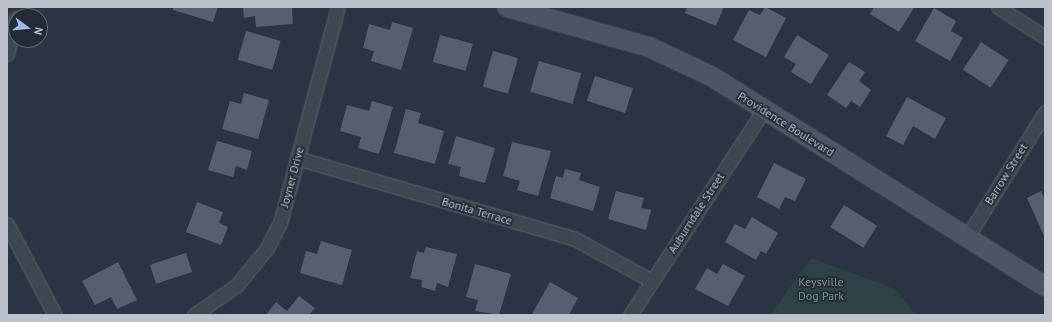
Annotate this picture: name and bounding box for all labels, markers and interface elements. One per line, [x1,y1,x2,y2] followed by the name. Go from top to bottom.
[8,8,48,48] north arrow
[31,26,46,36] text: N
[735,89,837,159] street label: Providence Boulevard
[981,140,1031,208] street label: Barrow Street
[277,145,307,209] street label: Joyner Drive
[665,170,727,256] street label: Auburndale Street
[440,194,514,228] street label: Bonita Terrace
[798,275,844,303] park label: Keysville Dog Park

